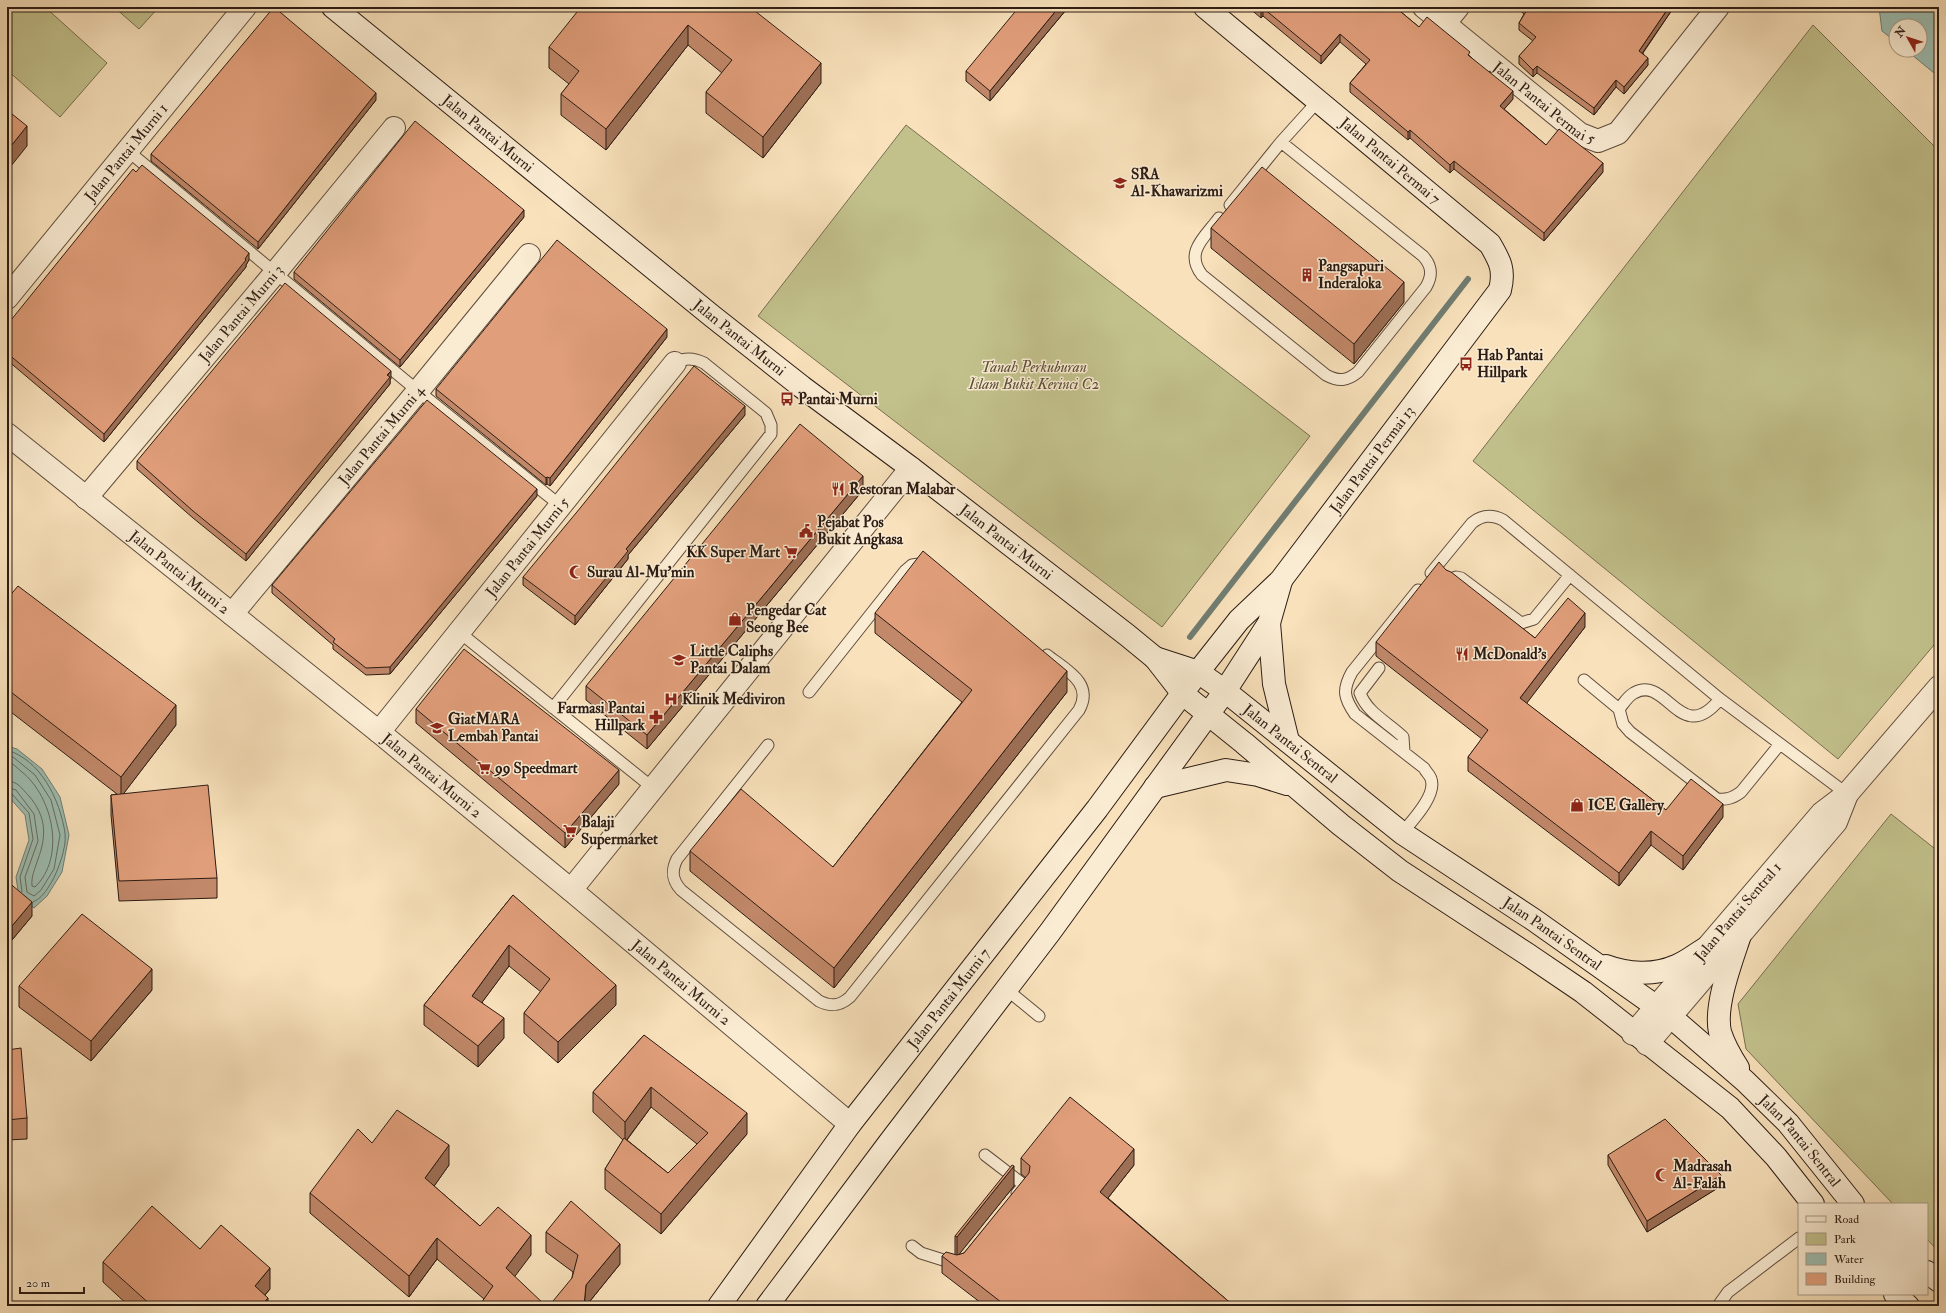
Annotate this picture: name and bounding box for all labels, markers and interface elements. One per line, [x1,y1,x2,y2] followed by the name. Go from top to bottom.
[1888,18,1928,58] north arrow
[1892,23,1909,41] text: N
[1487,57,1598,149] street label: Jalan Pantai Permai 5
[437,90,538,176] street label: Jalan Pantai Murni
[80,100,172,207] street label: Jalan Pantai Murni 1
[1334,113,1444,209] street label: Jalan Pantai Permai 7
[1130,165,1223,201] place label: SRA Al-Khawarizmi
[1112,175,1128,191] school or university icon: SRA Al-Khawarizmi
[1318,257,1384,293] place label: Pangsapuri Inderaloka
[194,261,287,368] street label: Jalan Pantai Murni 3
[1299,267,1315,283] building icon: Pangsapuri Inderaloka
[688,295,790,380] street label: Jalan Pantai Murni
[1477,346,1543,383] place label: Hab Pantai Hillpark
[1458,356,1474,372] bus stop icon: Hab Pantai Hillpark
[968,358,1099,394] park label: Tanah Perkuburan Islam Bukit Kerinci C2
[334,381,429,490] street label: Jalan Pantai Murni 4
[798,390,878,409] place label: Pantai Murni
[779,391,795,407] bus stop icon: Pantai Murni
[1325,402,1419,518] street label: Jalan Pantai Permai 13
[849,480,956,499] place label: Restoran Malabar
[830,481,846,497] restaurant icon: Restoran Malabar
[481,493,573,602] street label: Jalan Pantai Murni 5
[955,499,1057,584] street label: Jalan Pantai Murni
[817,513,904,550] place label: Pejabat Pos Bukit Angkasa
[798,523,814,539] public building icon: Pejabat Pos Bukit Angkasa
[124,526,234,618] street label: Jalan Pantai Murni 2
[686,543,780,563] place label: KK Super Mart
[783,544,799,560] supermarket icon: KK Super Mart
[587,563,695,582] place label: Surau Al-Mu'min
[568,564,584,580] mosque icon: Surau Al-Mu'min
[746,601,826,638] place label: Pengedar Cat Seong Bee
[727,611,743,627] shop icon: Pengedar Cat Seong Bee
[690,642,773,678] place label: Little Caliphs Pantai Dalam
[1472,645,1546,664] place label: McDonald's
[1454,646,1470,662] restaurant icon: McDonald's
[671,652,687,668] school or university icon: Little Caliphs Pantai Dalam
[682,690,785,709] place label: Klinik Mediviron
[663,691,679,707] hospital icon: Klinik Mediviron
[557,699,646,736] place label: Farmasi Pantai Hillpark
[1238,699,1342,787] street label: Jalan Pantai Sentral
[648,709,664,725] pharmacy icon: Farmasi Pantai Hillpark
[448,710,539,746] place label: GiatMARA Lembah Pantai
[429,720,445,736] school or university icon: GiatMARA Lembah Pantai
[377,728,486,822] street label: Jalan Pantai Murni 2
[493,759,578,779] place label: 99 Speedmart
[476,760,492,776] supermarket icon: 99 Speedmart
[1588,796,1665,816] place label: ICE Gallery
[1569,797,1585,813] shop icon: ICE Gallery
[581,813,658,850] place label: Balaji Supermarket
[562,823,578,839] supermarket icon: Balaji Supermarket
[1689,858,1785,967] street label: Jalan Pantai Sentral 1
[1498,892,1606,975] street label: Jalan Pantai Sentral
[626,935,735,1030] street label: Jalan Pantai Murni 2
[903,944,994,1054] street label: Jalan Pantai Murni 7
[1753,1090,1845,1191] street label: Jalan Pantai Sentral
[1672,1157,1732,1193] place label: Madrasah Al-Falah
[1654,1167,1670,1183] mosque icon: Madrasah Al-Falah
[1798,1203,1928,1295] legend
[1834,1212,1859,1227] text: Road
[1834,1232,1856,1247] text: Park
[1833,1252,1864,1267] text: Water
[20,1269,84,1295] scale bar
[1834,1272,1877,1287] text: Building
[26,1276,51,1291] text: 20 m

